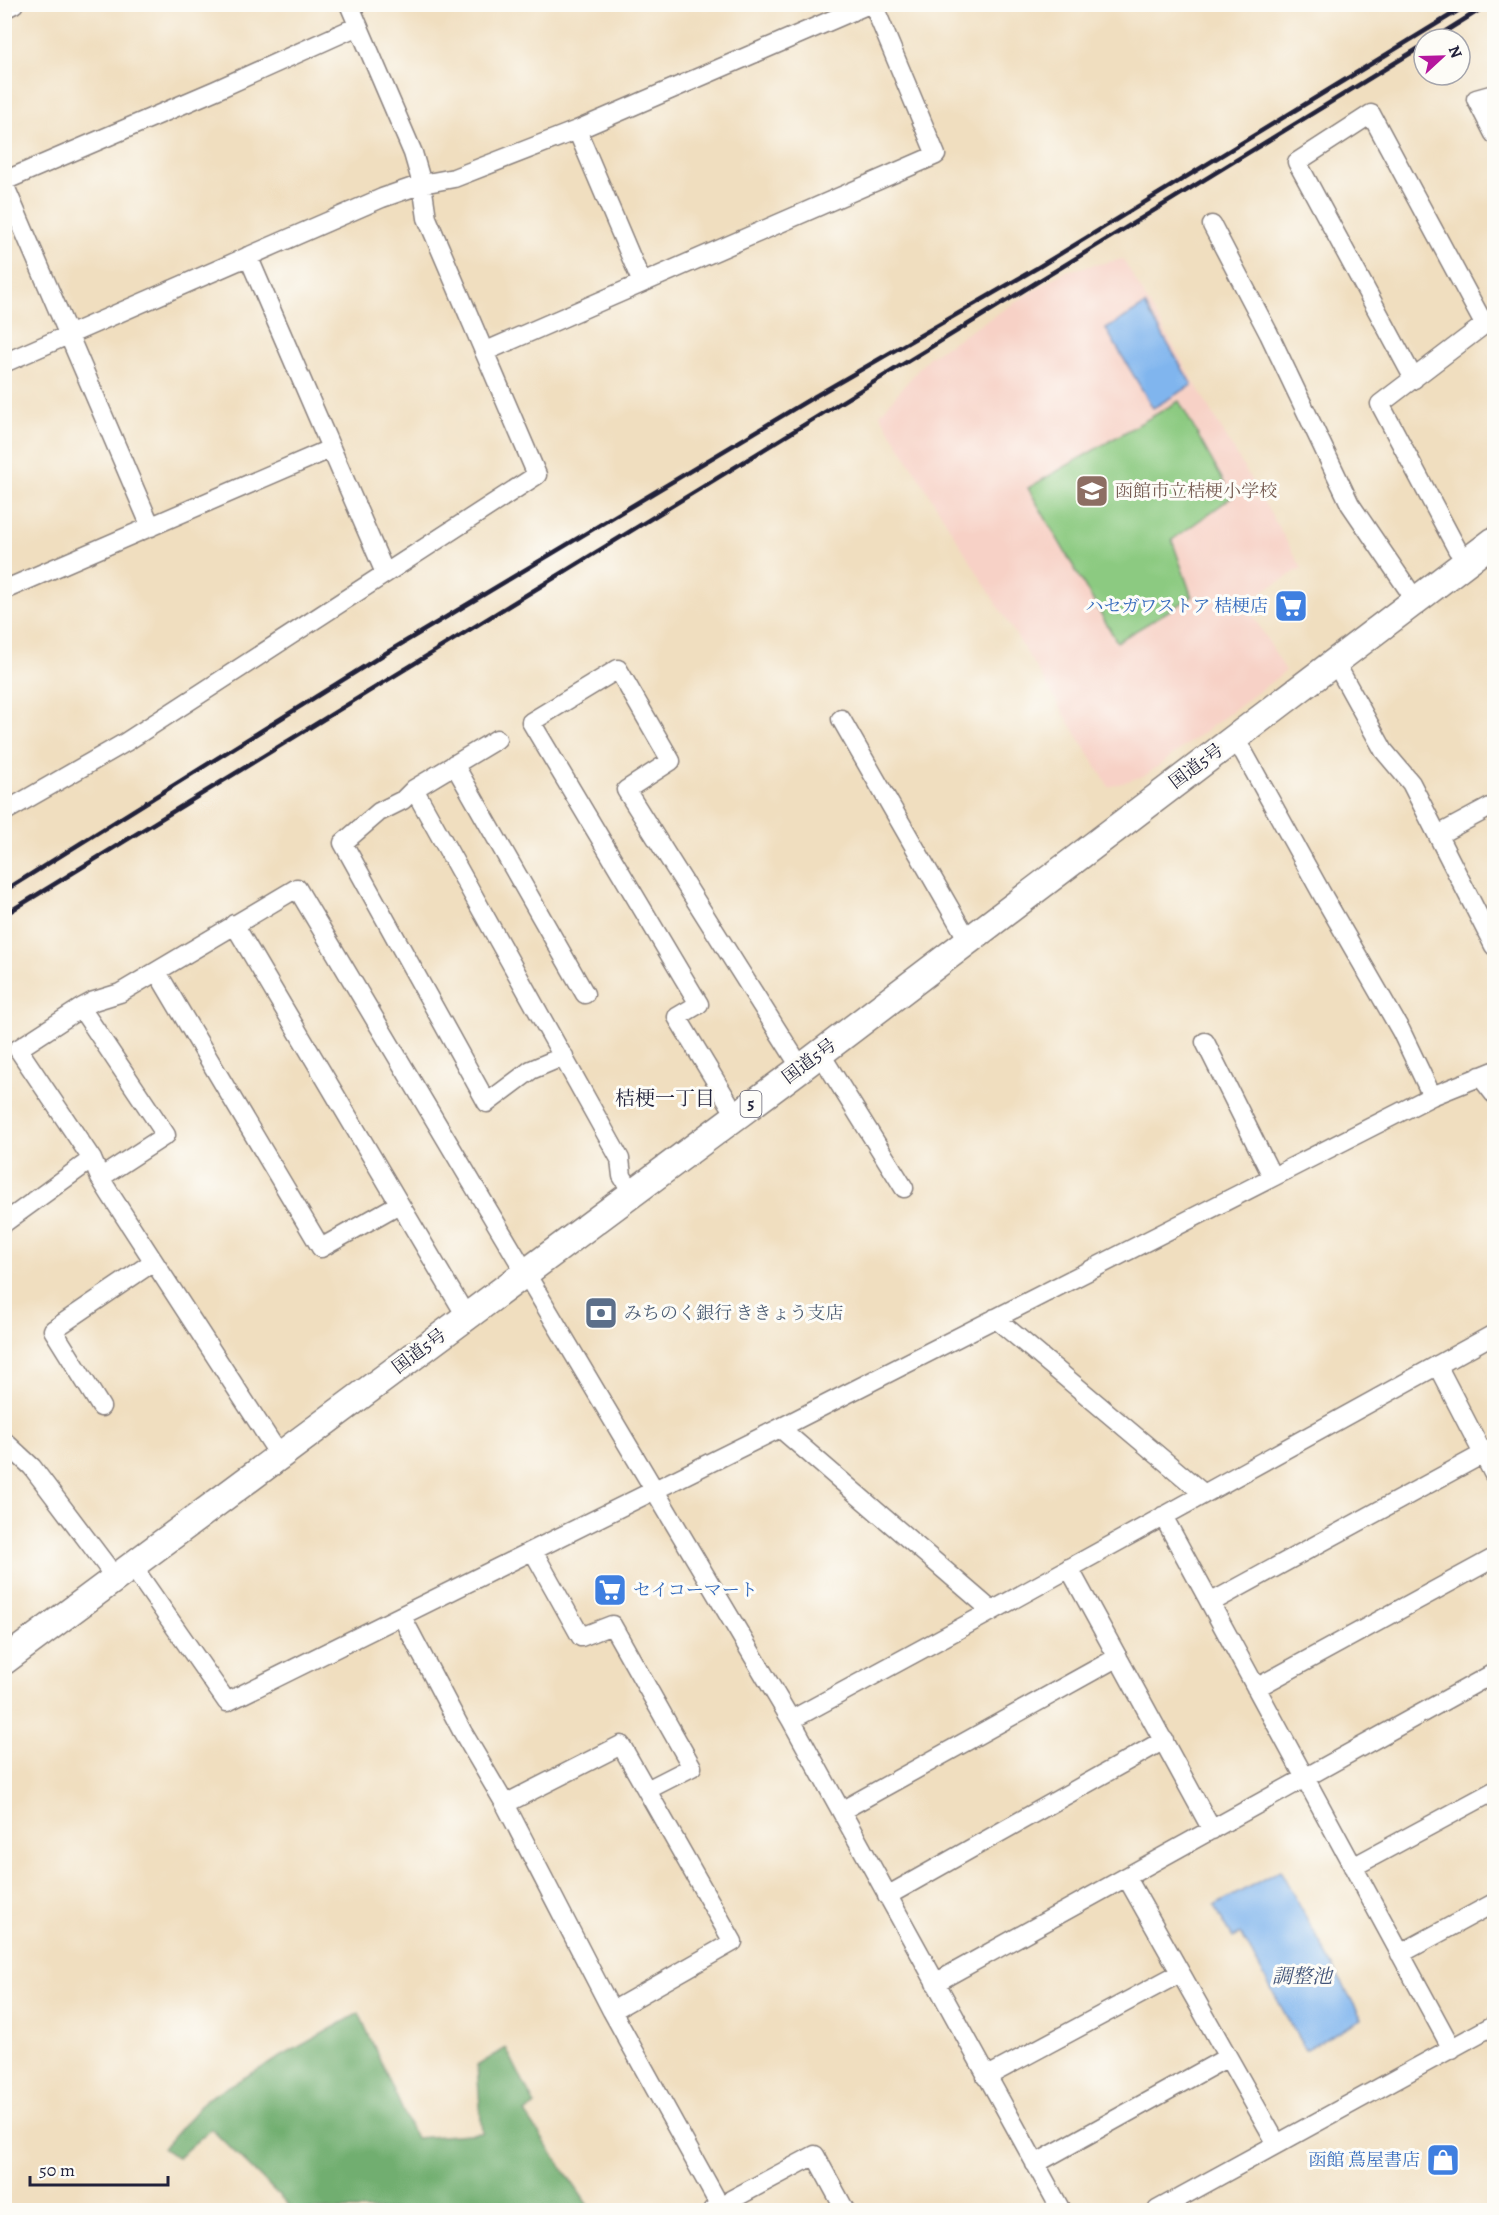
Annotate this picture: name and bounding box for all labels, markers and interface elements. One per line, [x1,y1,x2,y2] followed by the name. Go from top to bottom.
[1412,27,1472,87] north arrow
[1443,42,1467,62] text: N
[1074,473,1110,509] school or university icon: 函館市立桔梗小学校
[1115,479,1277,503] place label: 函館市立桔梗小学校
[1273,588,1309,624] supermarket icon: ハセガワストア 桔梗店
[1086,594,1268,618] place label: ハセガワストア 桔梗店
[1164,738,1228,794] street label: 国道5号
[777,1033,841,1089] street label: 国道5号
[615,1085,715,1112] district label: 桔梗一丁目
[740,1091,762,1117] road number: 5
[583,1295,619,1331] bank icon: みちのく銀行 ききょう支店
[624,1301,844,1325] place label: みちのく銀行 ききょう支店
[387,1323,451,1379] street label: 国道5号
[592,1572,628,1608] supermarket icon: セイコーマート
[633,1578,758,1602] place label: セイコーマート
[1272,1963,1334,1990] water label: 調整池
[1425,2142,1461,2178] shop icon: 函館 蔦屋書店
[1308,2148,1420,2172] place label: 函館 蔦屋書店
[30,2149,168,2187] scale bar
[39,2158,75,2182] text: 50 m

